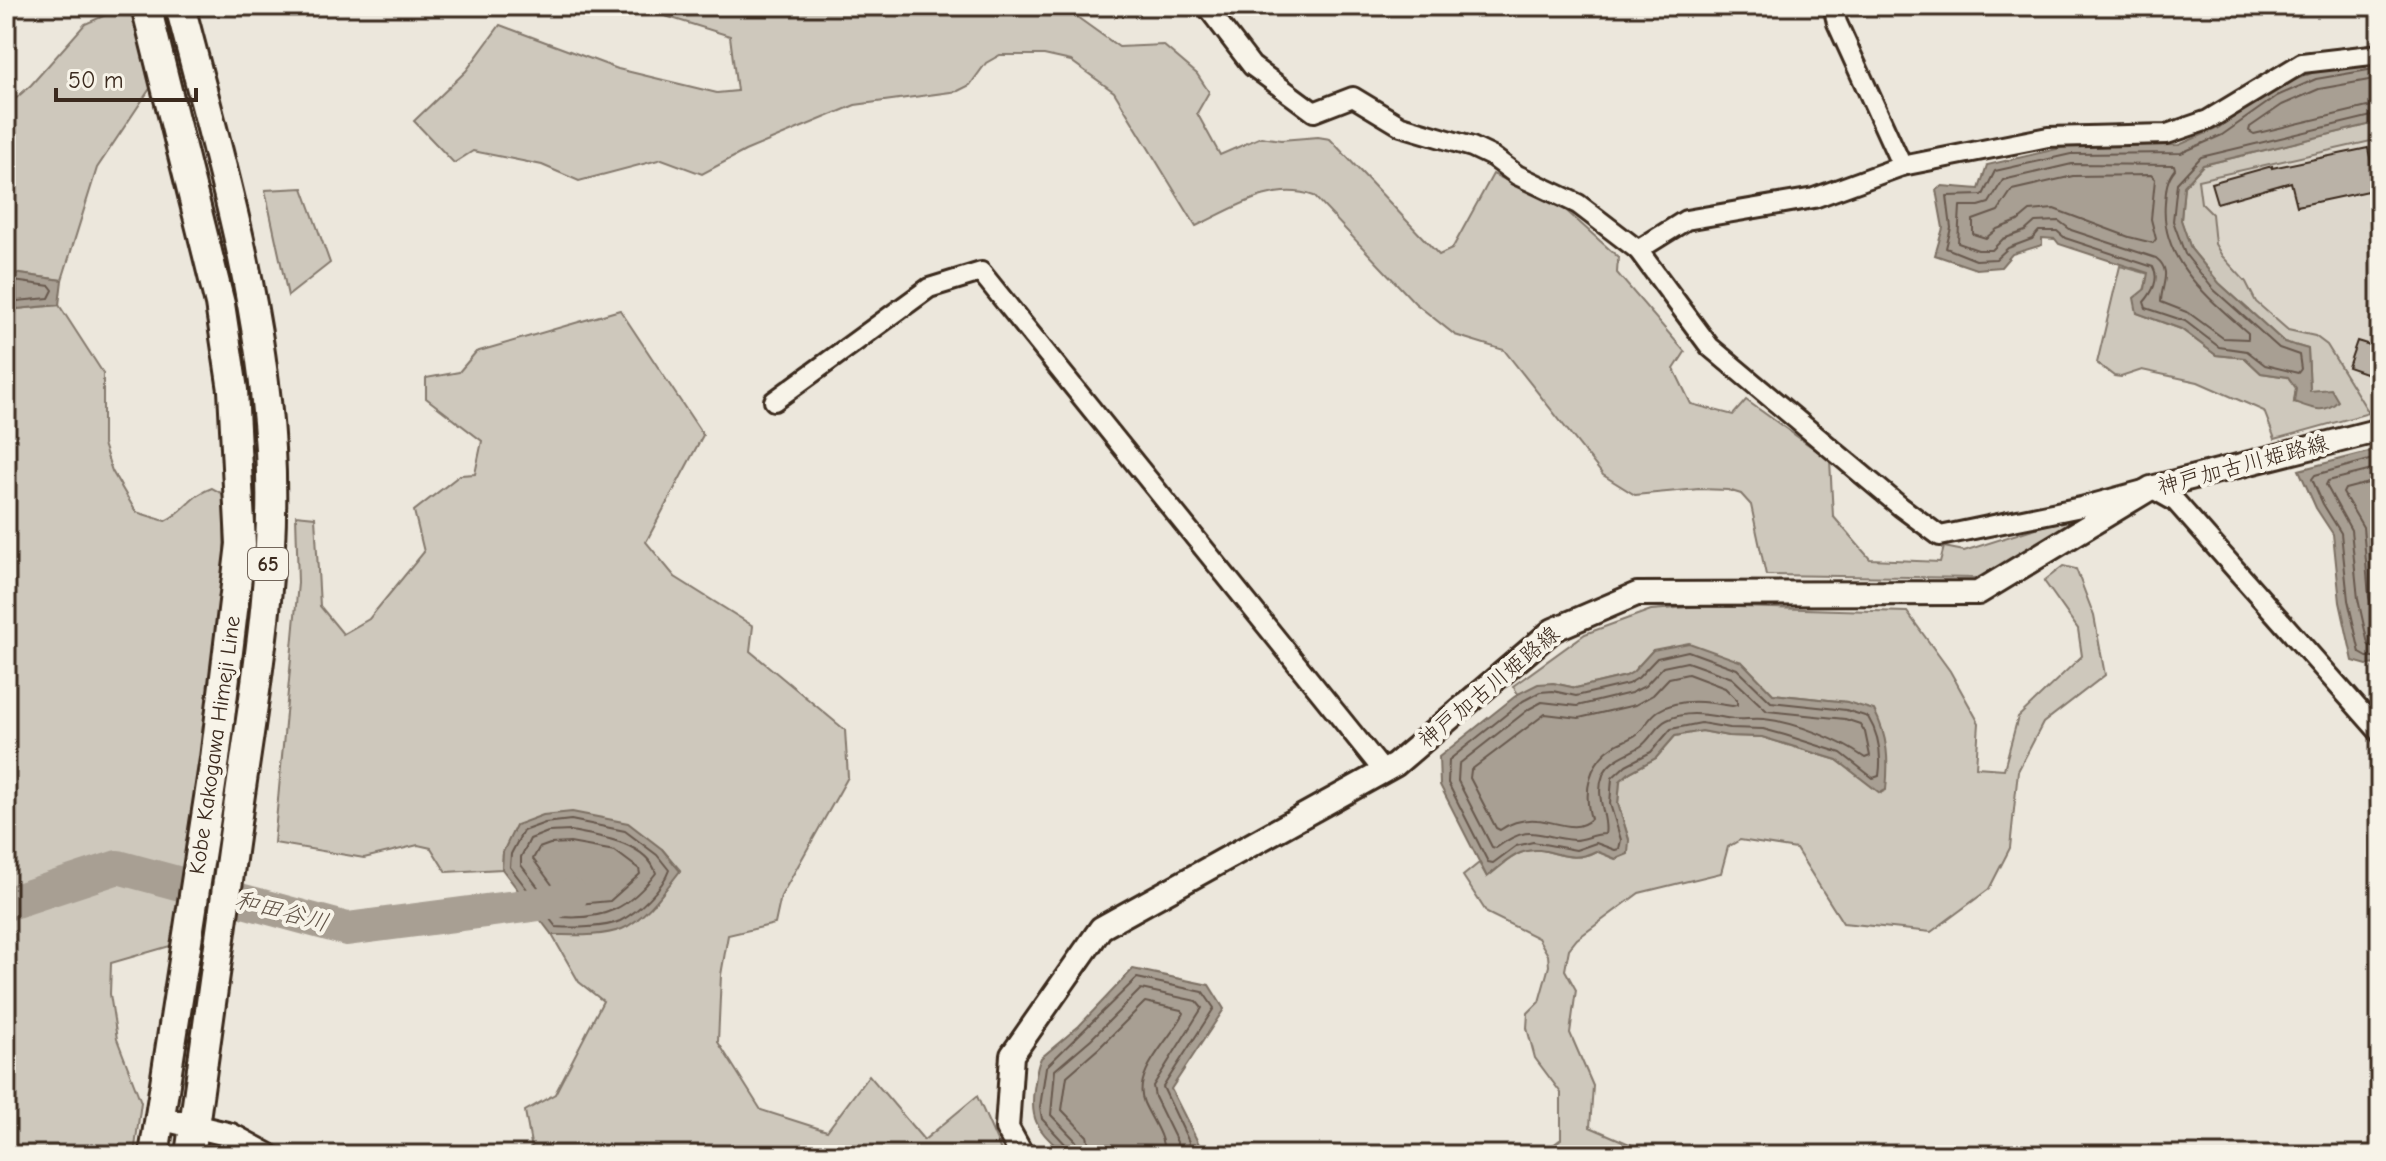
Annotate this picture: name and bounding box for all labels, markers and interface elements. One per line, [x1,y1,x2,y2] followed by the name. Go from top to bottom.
[56,52,196,102] scale bar
[68,66,124,94] text: 50 m
[2155,430,2331,500] street label: 神戸加古川姫路線
[248,548,288,580] road number: 65
[184,614,246,876] street label: Kobe Kakogawa Himeji Line
[1413,620,1565,754] street label: 神戸加古川姫路線
[232,885,332,937] water label: 和田谷川

